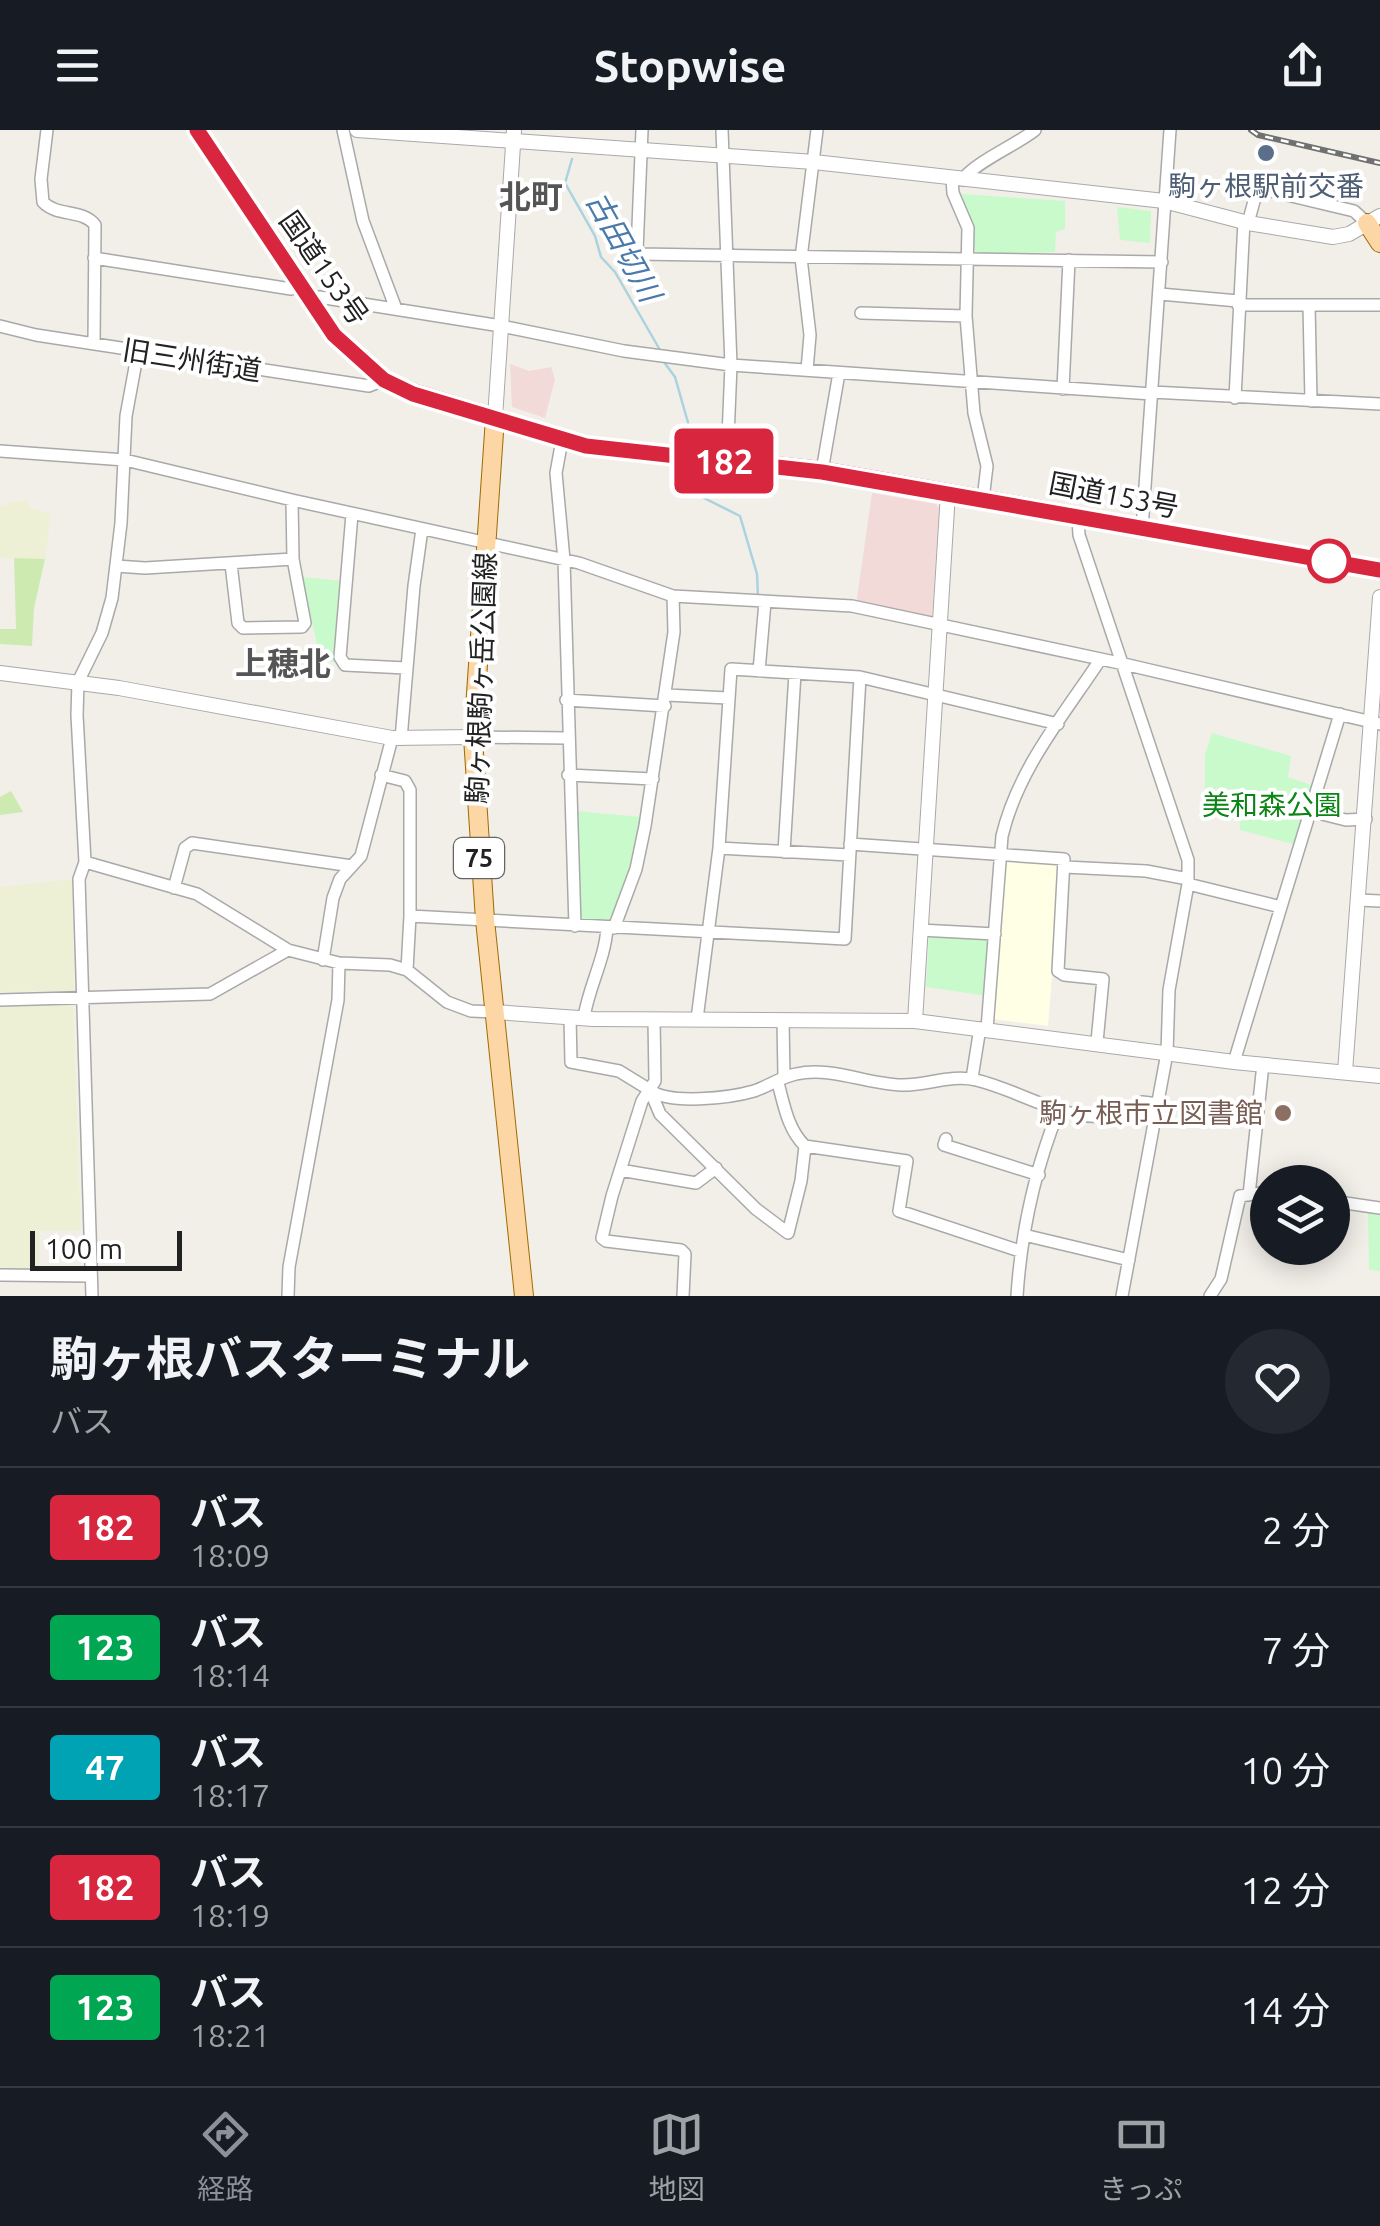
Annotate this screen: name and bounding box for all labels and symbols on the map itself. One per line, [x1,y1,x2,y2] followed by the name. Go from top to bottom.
[1255,142,1277,164] marker: 駒ヶ根駅前交番
[1168,170,1364,201] place label: 駒ヶ根駅前交番
[499,178,563,214] district label: 北町
[580,186,669,310] water label: 古田切川
[274,205,375,330] street label: 国道153号
[121,333,264,386] street label: 旧三州街道
[666,428,782,494] line badge: 182
[1047,467,1182,522] street label: 国道153号
[1308,540,1350,582] unlabelled marker
[461,552,500,804] street label: 駒ヶ根駒ヶ岳公園線
[235,645,331,681] district label: 上穂北
[1202,789,1342,820] park label: 美和森公園
[454,838,504,878] road number: 75
[1039,1097,1263,1128] place label: 駒ヶ根市立図書館
[1272,1102,1294,1124] marker: 駒ヶ根市立図書館
[30,1226,182,1270] scale bar

